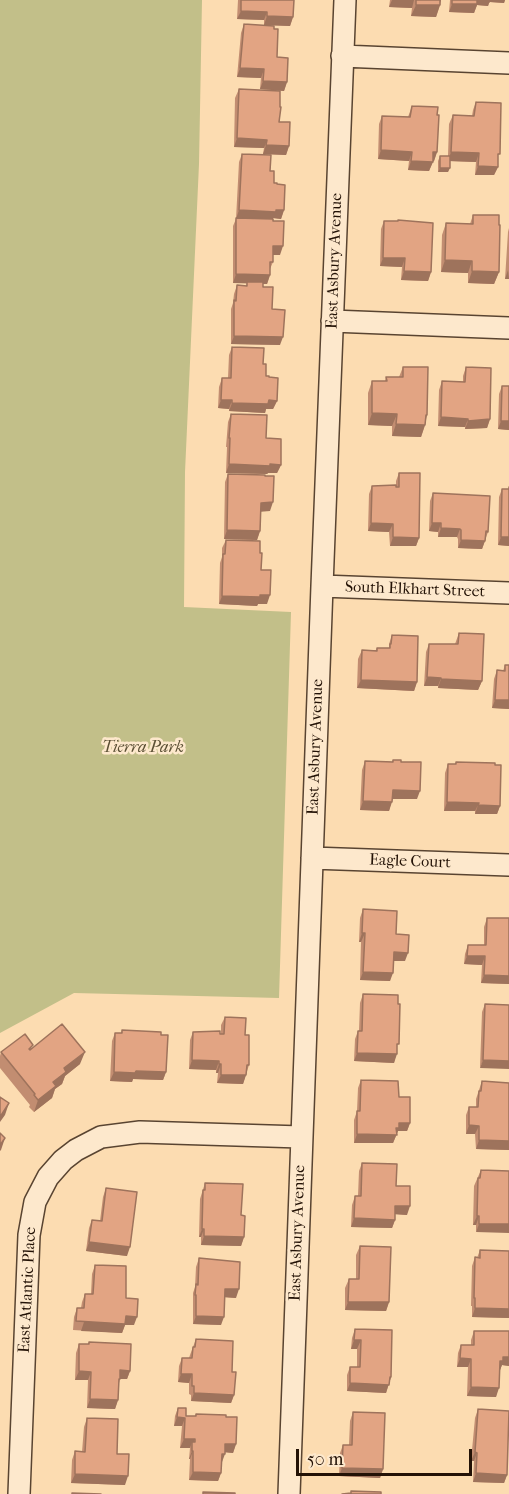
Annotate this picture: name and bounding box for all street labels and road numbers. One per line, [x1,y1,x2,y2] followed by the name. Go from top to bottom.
[323,193,347,329] street label: East Asbury Avenue
[344,578,486,602] street label: South Elkhart Street
[304,679,328,815] street label: East Asbury Avenue
[369,851,451,873] street label: Eagle Court
[286,1165,310,1301] street label: East Asbury Avenue
[15,1226,41,1354] street label: East Atlantic Place

